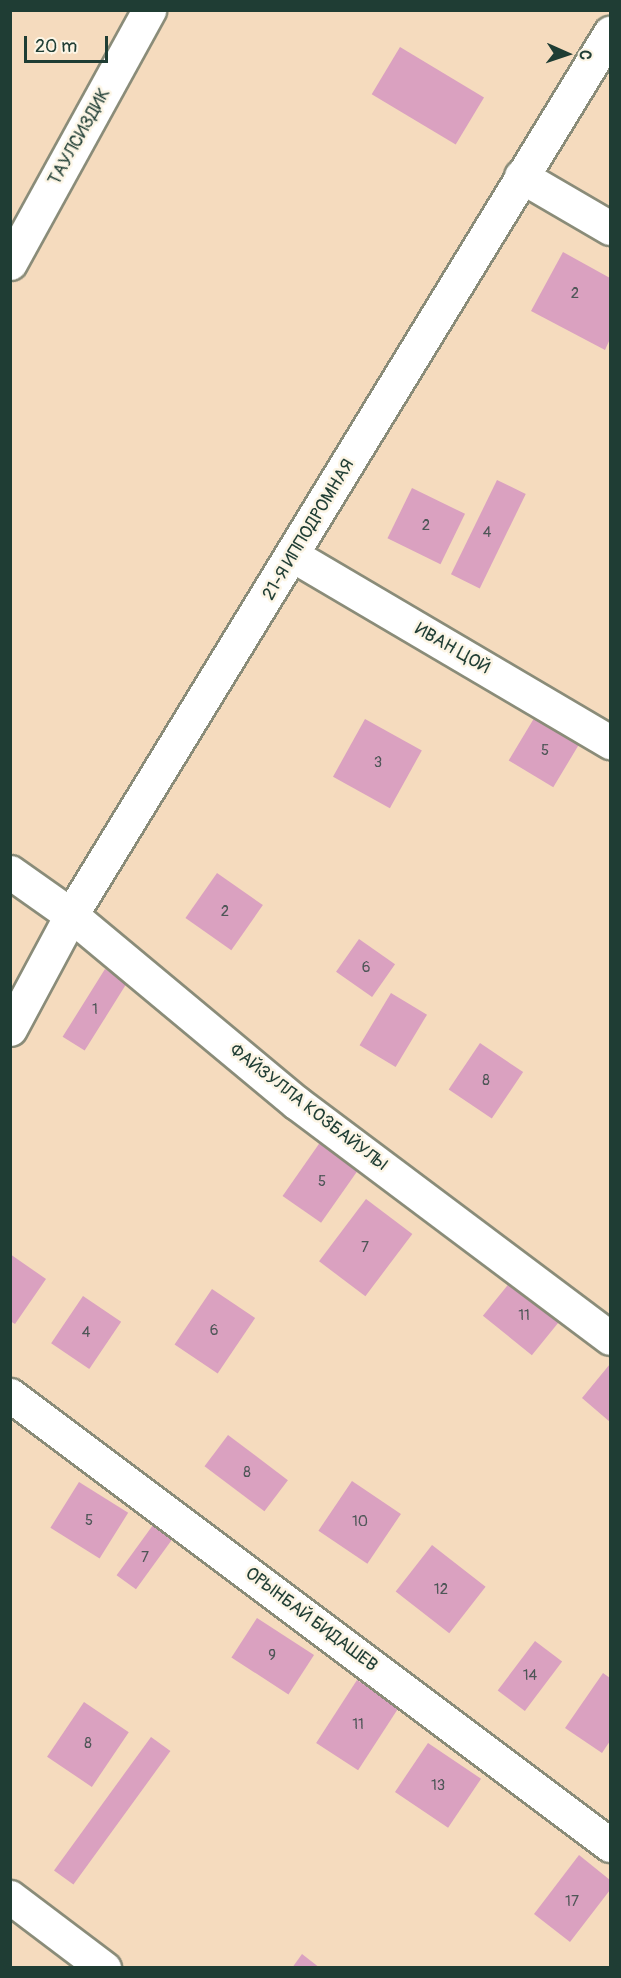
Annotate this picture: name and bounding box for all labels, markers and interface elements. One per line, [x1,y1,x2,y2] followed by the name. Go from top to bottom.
[27,24,111,62] scale bar
[537,24,597,84] north arrow
[35,35,77,58] text: 20 m
[575,49,595,60] text: С
[44,85,116,189] street label: ТАУЛСИЗДИК
[571,285,579,303] house number: 2
[258,456,360,604] street label: 21-Я ИППОДРОМНАЯ
[422,517,430,535] house number: 2
[483,524,491,542] house number: 4
[411,619,493,679] street label: ИВАН ЦОЙ
[541,742,549,760] house number: 5
[374,754,382,772] house number: 3
[221,903,229,921] house number: 2
[362,959,370,977] house number: 6
[92,1001,98,1019] house number: 1
[225,1040,391,1176] street label: ФАЙЗУЛЛА КОЗБАЙУЛЫ
[482,1072,490,1090] house number: 8
[318,1173,326,1191] house number: 5
[361,1239,369,1257] house number: 7
[518,1307,530,1325] house number: 11
[210,1322,218,1340] house number: 6
[82,1324,90,1342] house number: 4
[243,1464,251,1482] house number: 8
[85,1512,93,1530] house number: 5
[352,1513,368,1531] house number: 10
[141,1549,149,1567] house number: 7
[241,1563,381,1677] street label: ОРЫНБАЙ БИДАШЕВ
[434,1581,448,1599] house number: 12
[268,1647,276,1665] house number: 9
[523,1667,537,1685] house number: 14
[352,1716,364,1734] house number: 11
[84,1735,92,1753] house number: 8
[431,1777,445,1795] house number: 13
[565,1893,579,1911] house number: 17

